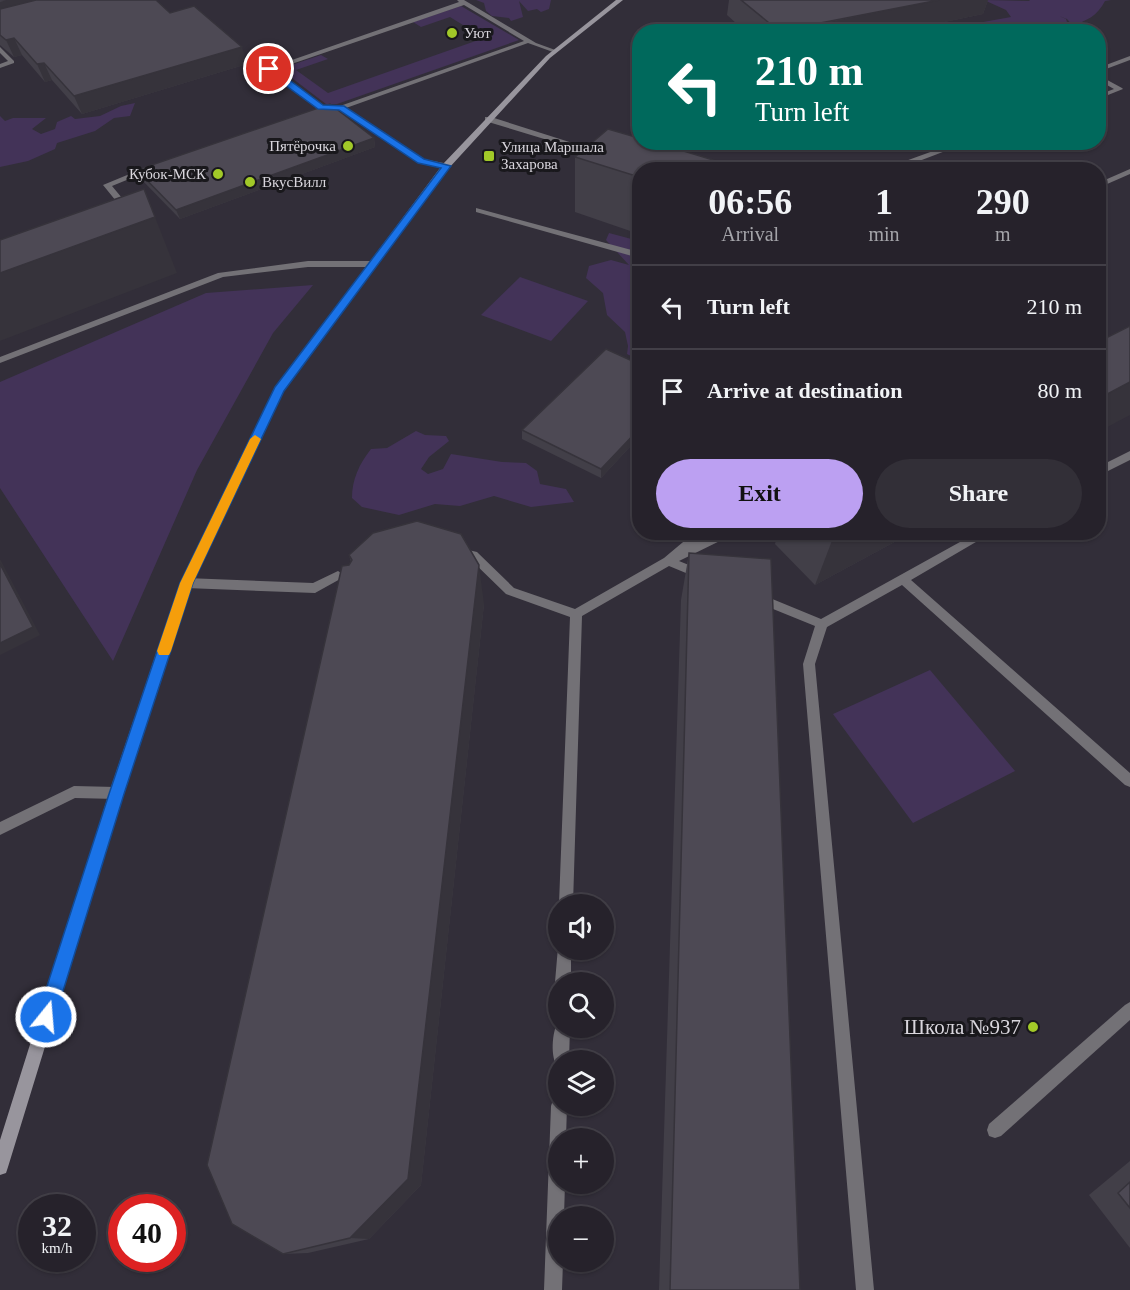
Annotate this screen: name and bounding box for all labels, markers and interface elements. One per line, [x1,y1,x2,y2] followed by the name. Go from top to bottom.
[464,25,491,41] place label: Уют
[445,26,459,40] marker: Уют
[243,43,294,94] pin
[656,48,734,126] icon: left
[755,48,864,94] text: 210 m
[252,52,285,85] icon: arrive
[755,97,849,127] text: Turn left
[269,138,336,154] place label: Пятёрочка
[341,139,355,153] marker: Пятёрочка
[501,139,604,172] place label: Улица Маршала Захарова
[482,149,496,163] marker: Улица Маршала Захарова
[129,166,207,182] place label: Кубок-МСК
[211,167,225,181] marker: Кубок-МСК
[262,174,327,190] place label: ВкусВилл
[243,175,257,189] marker: ВкусВилл
[708,182,792,222] text: 06:56
[875,182,893,222] text: 1
[976,182,1030,222] text: 290
[721,223,779,245] text: Arrival
[868,223,900,245] text: min
[995,223,1011,245] text: m
[656,291,689,324] icon: left
[707,294,790,319] text: Turn left
[1026,294,1082,319] text: 210 m
[656,375,689,408] icon: arrive
[707,378,903,403] text: Arrive at destination
[1037,378,1082,403] text: 80 m
[656,459,863,528] button: Exit
[875,459,1082,528] button: Share
[548,894,614,1272] map controls
[548,894,614,960] button: sound
[548,972,614,1038] button: search
[14,985,78,1049] position arrow
[904,1015,1021,1039] place label: Школа №937
[1026,1020,1040,1034] marker: Школа №937
[548,1050,614,1116] button: layers
[548,1128,614,1194] button: +
[108,1194,186,1272] speed limit sign: 40
[548,1206,614,1272] button: −
[42,1209,72,1242] text: 32
[42,1240,72,1256] text: km/h

